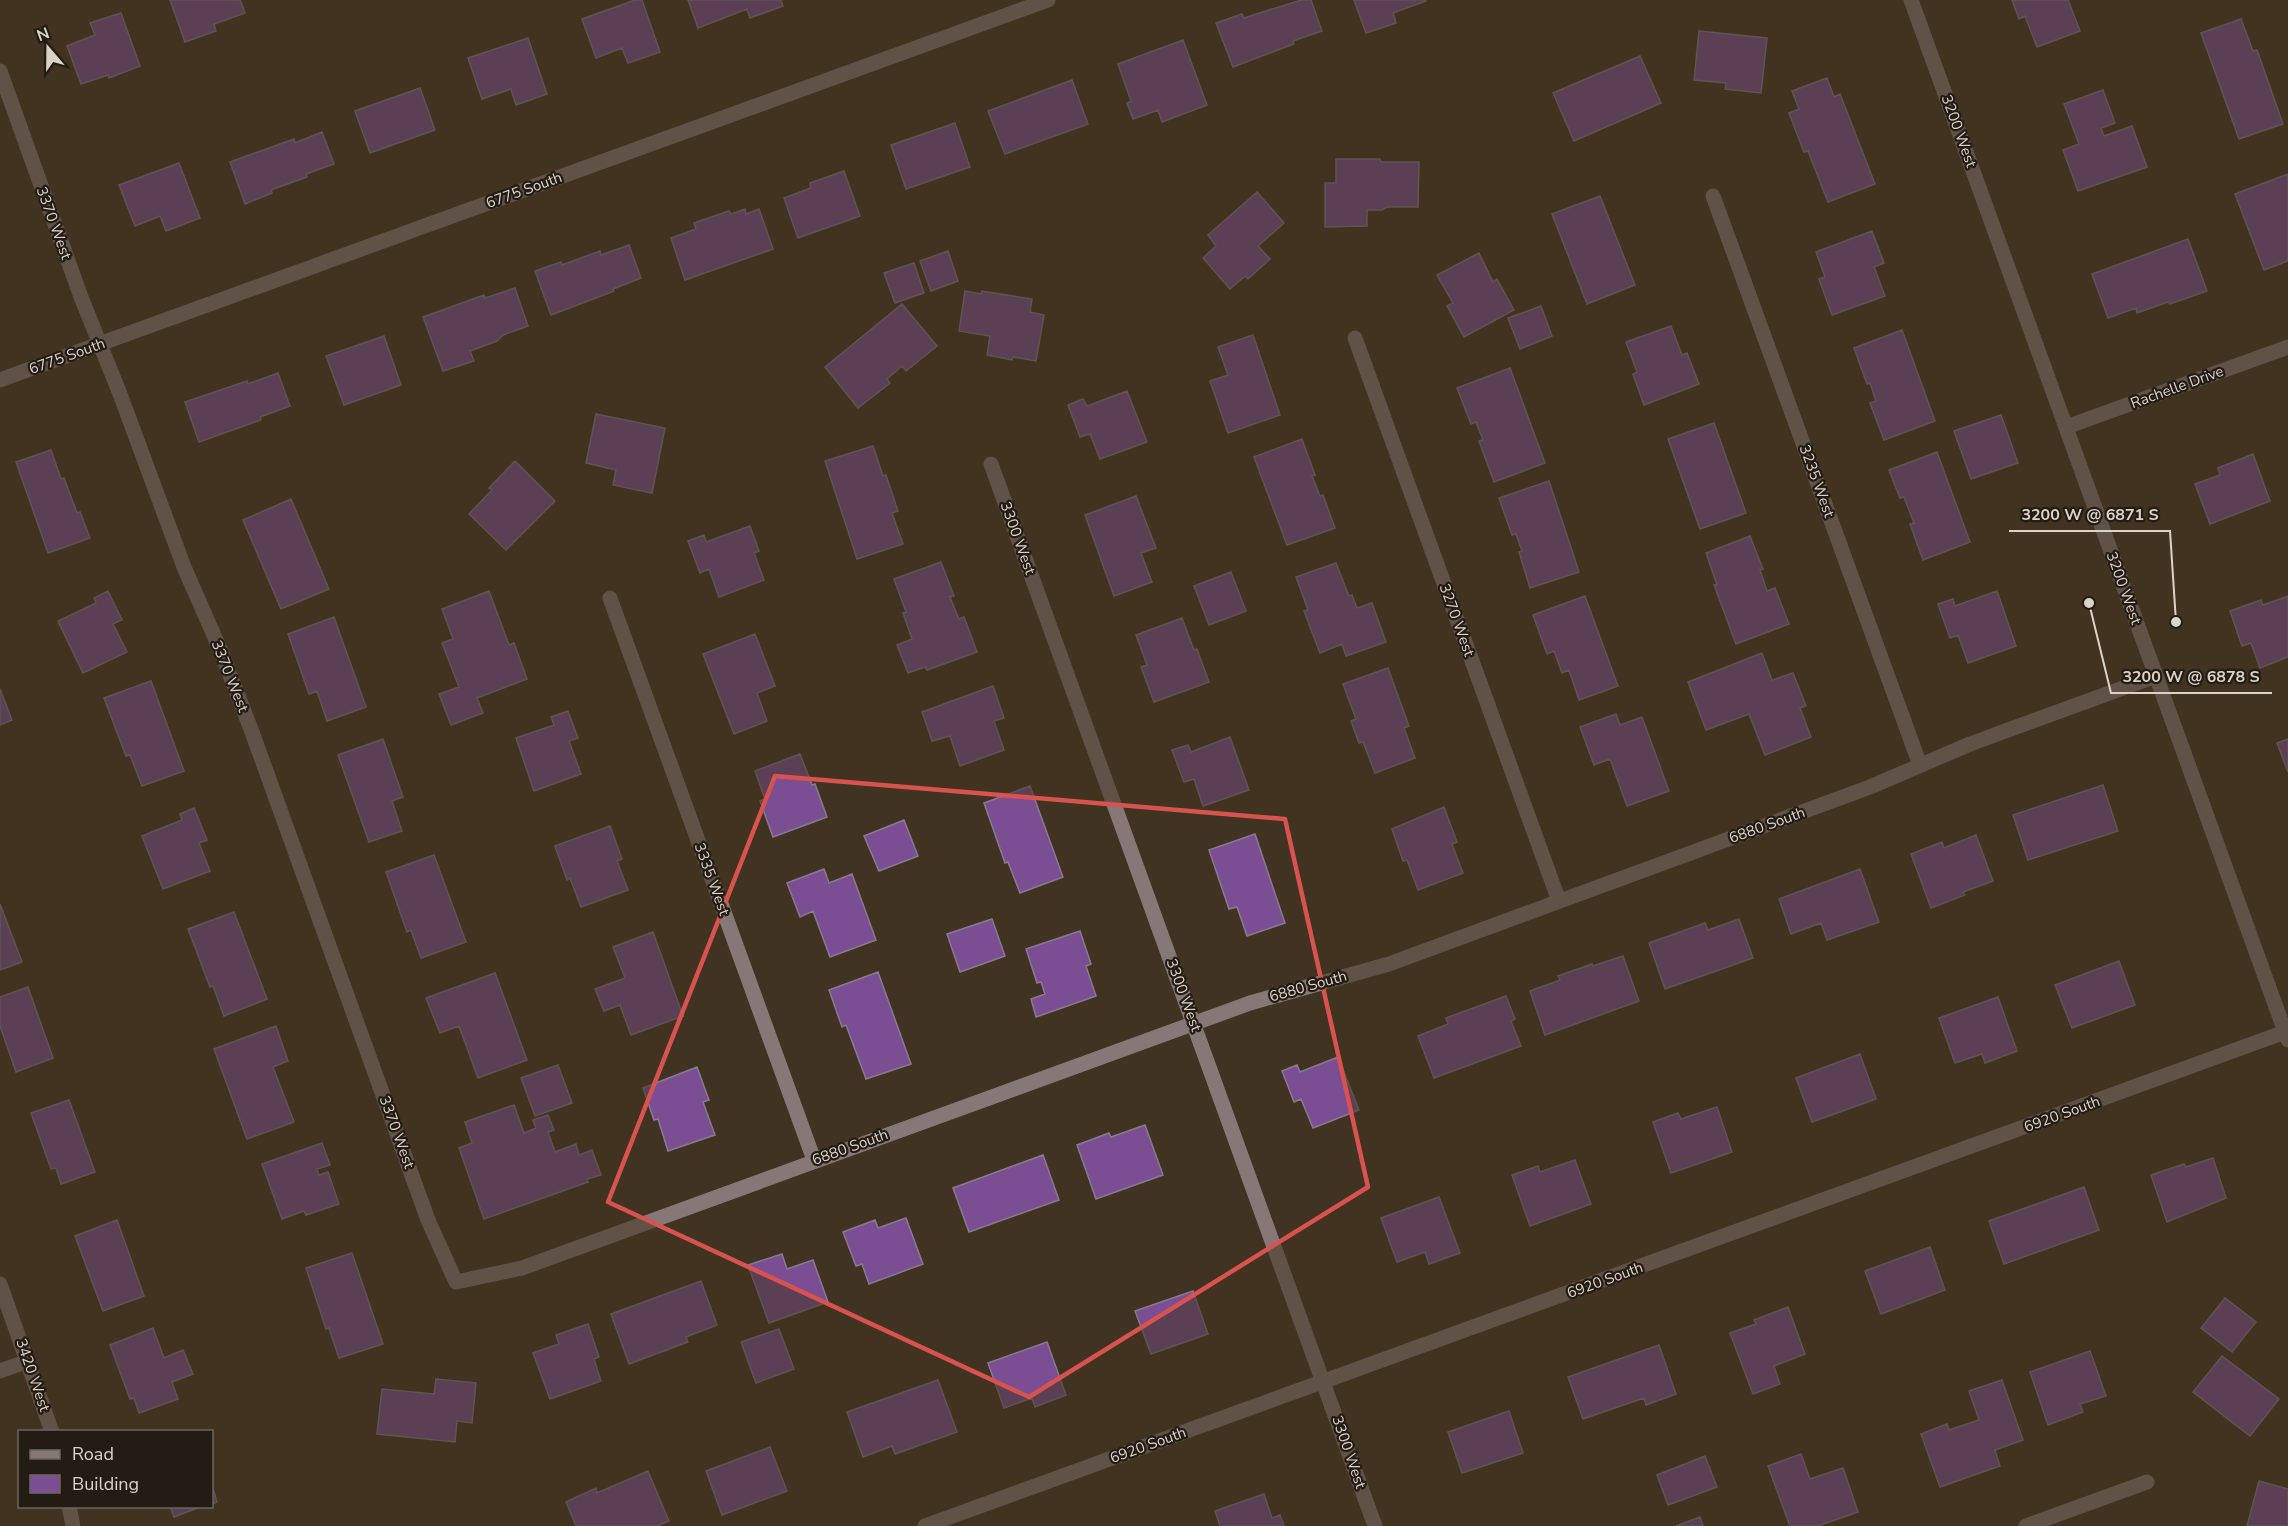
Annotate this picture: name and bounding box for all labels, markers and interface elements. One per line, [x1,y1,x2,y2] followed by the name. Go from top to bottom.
[18,18,78,78] north arrow
[34,22,53,47] text: N
[1937,92,1982,171] street label: 3200 West
[483,167,565,213] street label: 6775 South
[32,184,77,263] street label: 3370 West
[26,333,108,379] street label: 6775 South
[2128,361,2226,413] street label: Rachelle Drive
[1795,442,1840,521] street label: 3235 West
[2009,497,2170,531] callout: 3200 W @ 6871 S
[996,499,1041,578] street label: 3300 West
[2021,504,2159,526] text: 3200 W @ 6871 S
[2102,549,2147,628] street label: 3200 West
[1435,581,1480,660] street label: 3270 West
[207,637,254,716] street label: 3370 West
[2111,659,2272,693] callout: 3200 W @ 6878 S
[2122,666,2260,688] text: 3200 W @ 6878 S
[1726,802,1808,848] street label: 6880 South
[690,840,735,919] street label: 3335 West
[1162,956,1207,1035] street label: 3300 West
[1267,965,1349,1007] street label: 6880 South
[2021,1091,2103,1137] street label: 6920 South
[375,1093,420,1172] street label: 3370 West
[809,1124,891,1170] street label: 6880 South
[1564,1257,1646,1303] street label: 6920 South
[11,1336,55,1415] street label: 3420 West
[1327,1413,1371,1492] street label: 3300 West
[1107,1422,1189,1468] street label: 6920 South
[18,1430,213,1508] legend
[72,1442,114,1466] text: Road
[72,1472,139,1496] text: Building

